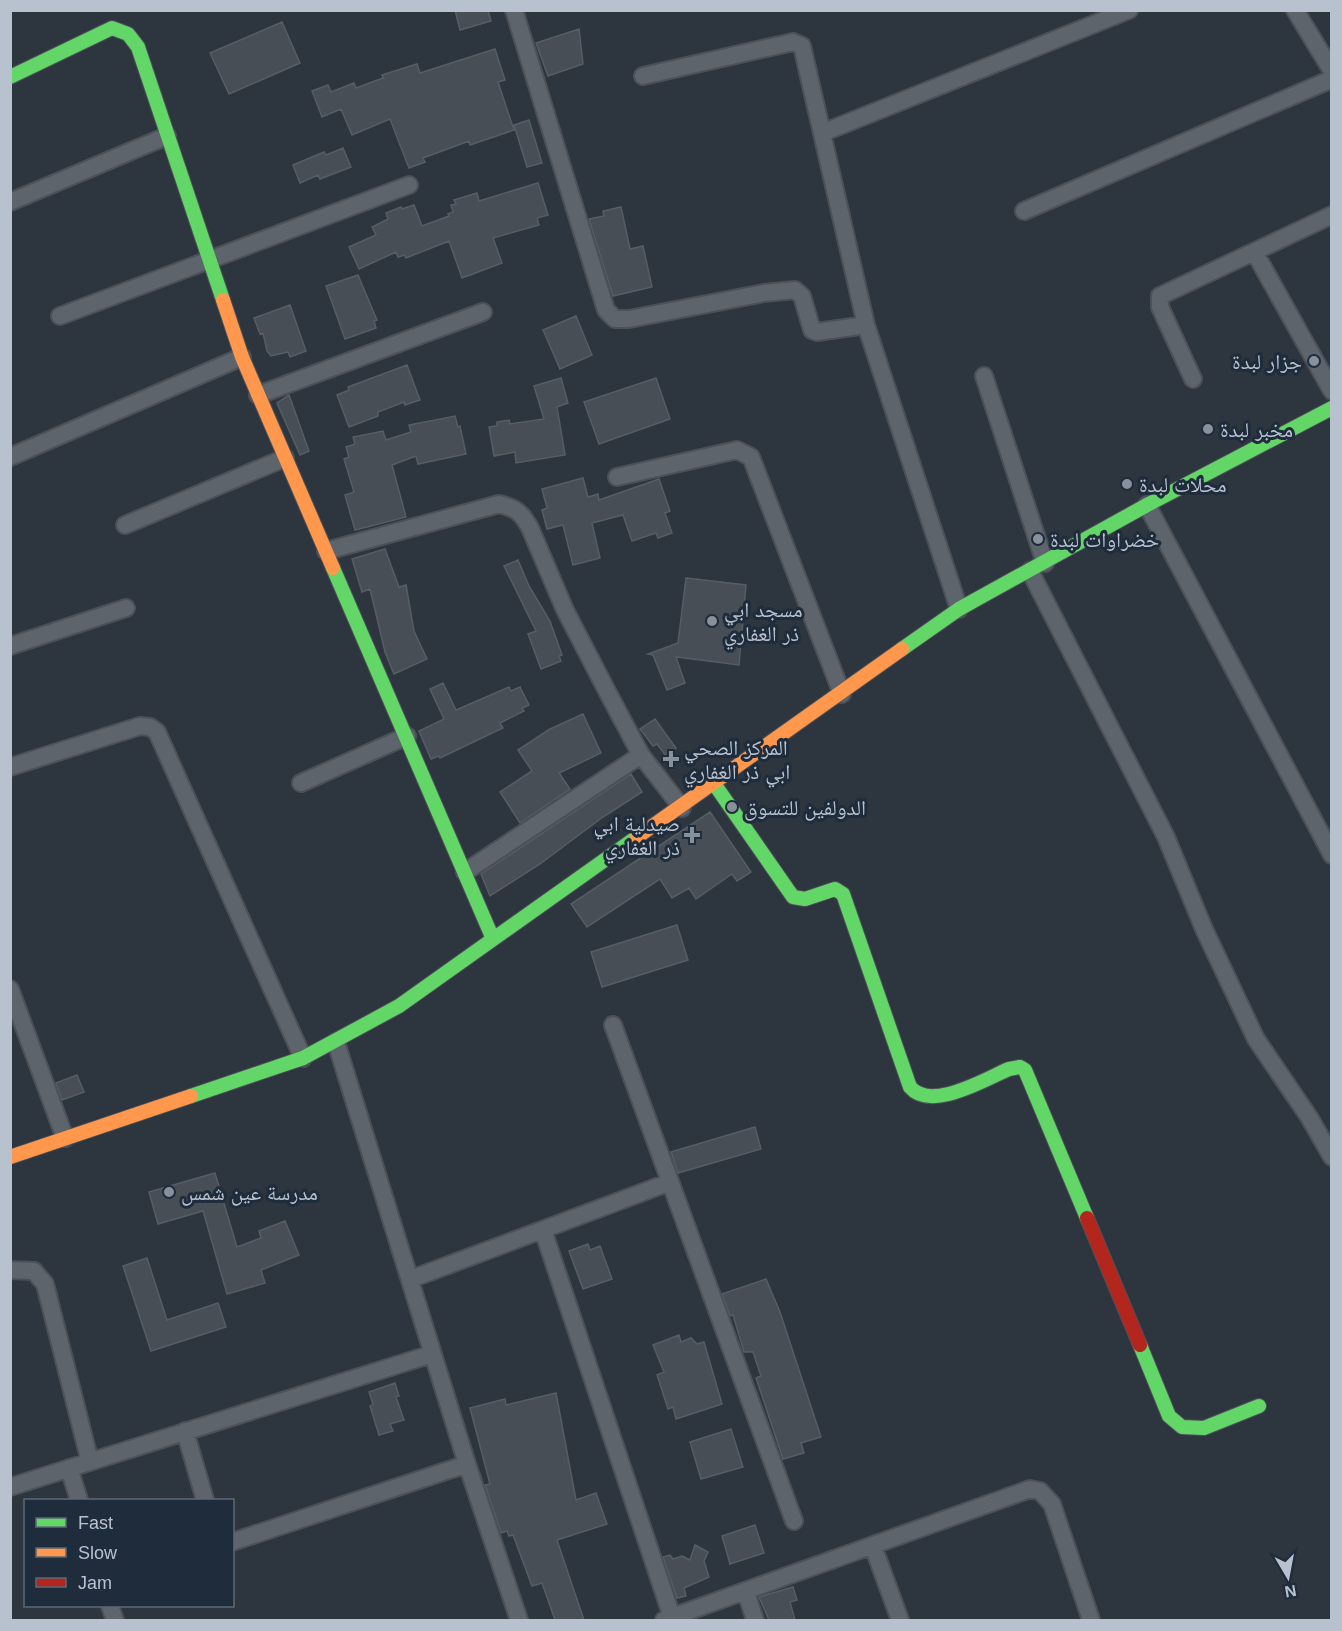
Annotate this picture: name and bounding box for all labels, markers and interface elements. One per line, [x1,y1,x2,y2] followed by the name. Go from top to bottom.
[1232,350,1302,373] place label: جزار لبدة
[1307,354,1321,368] marker: جزار لبدة
[1220,418,1293,441] place label: مخبر لبدة
[1201,422,1215,436] marker: مخبر لبدة
[1139,473,1227,496] place label: محلات لبدة
[1120,477,1134,491] marker: محلات لبدة
[1050,528,1159,551] place label: خضراوات لبدة
[1031,532,1045,546] marker: خضراوات لبدة
[724,598,802,650] place label: مسجد ابي ذر الغفاري
[705,614,719,628] marker: مسجد ابي ذر الغفاري
[684,736,790,788] place label: المركز الصحي ابي ذر الغفاري
[662,750,680,768] marker: المركز الصحي ابي ذر الغفاري
[744,796,866,821] place label: الدولفين للتسوق
[725,800,739,814] marker: الدولفين للتسوق
[593,812,680,864] place label: صيدلية ابي ذر الغفاري
[685,828,699,842] marker: صيدلية ابي ذر الغفاري
[181,1181,318,1206] place label: مدرسة عين شمس
[162,1185,176,1199] marker: مدرسة عين شمس
[24,1499,234,1607] legend
[78,1513,113,1533] text: Fast
[78,1543,118,1563] text: Slow
[1258,1547,1318,1607] north arrow
[78,1573,112,1593] text: Jam
[1283,1582,1298,1601] text: N

